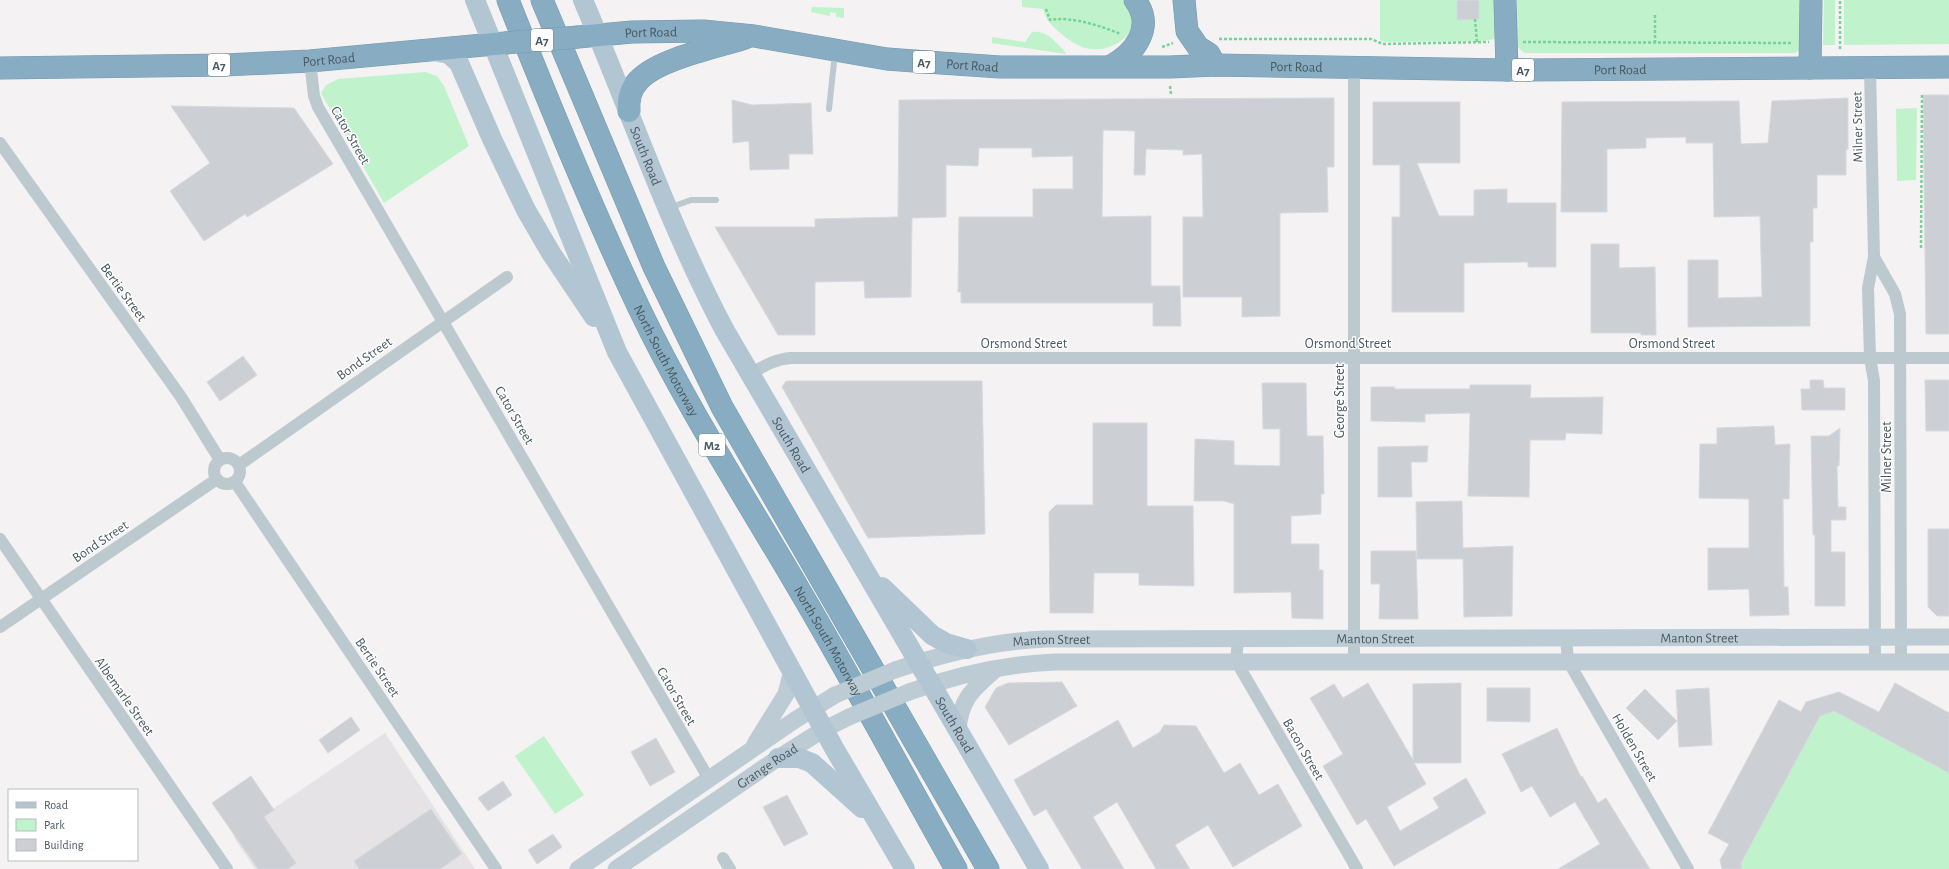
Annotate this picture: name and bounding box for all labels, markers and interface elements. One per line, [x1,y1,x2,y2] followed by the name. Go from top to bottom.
[624,25,677,41] street label: Port Road
[531,29,553,51] road number: A7
[302,51,356,69] street label: Port Road
[913,51,935,73] road number: A7
[208,54,230,76] road number: A7
[946,57,999,75] street label: Port Road
[1512,59,1534,81] road number: A7
[1270,60,1323,75] street label: Port Road
[1594,63,1647,77] street label: Port Road
[1850,91,1866,163] street label: Milner Street
[328,104,373,167] street label: Cator Street
[627,125,663,188] street label: South Road
[98,261,149,325] street label: Bertie Street
[631,303,701,419] street label: North South Motorway
[334,334,395,383] street label: Bond Street
[981,337,1068,351] street label: Orsmond Street
[1305,337,1392,351] street label: Orsmond Street
[1629,337,1716,351] street label: Orsmond Street
[1333,363,1347,438] street label: George Street
[492,384,537,447] street label: Cator Street
[769,415,812,476] street label: South Road
[1880,421,1894,493] street label: Milner Street
[699,434,725,456] road number: M2
[70,518,131,565] street label: Bond Street
[791,584,864,699] street label: North South Motorway
[1660,631,1739,646] street label: Manton Street
[1336,632,1415,646] street label: Manton Street
[1012,633,1091,650] street label: Manton Street
[352,635,402,700] street label: Bertie Street
[92,655,157,739] street label: Albemarle Street
[654,665,699,728] street label: Cator Street
[932,695,976,755] street label: South Road
[1609,711,1659,784] street label: Holden Street
[1280,716,1327,783] street label: Bacon Street
[735,742,800,792] street label: Grange Road
[8,789,138,861] legend
[44,799,68,811] text: Road
[44,819,65,831] text: Park
[44,839,84,851] text: Building

